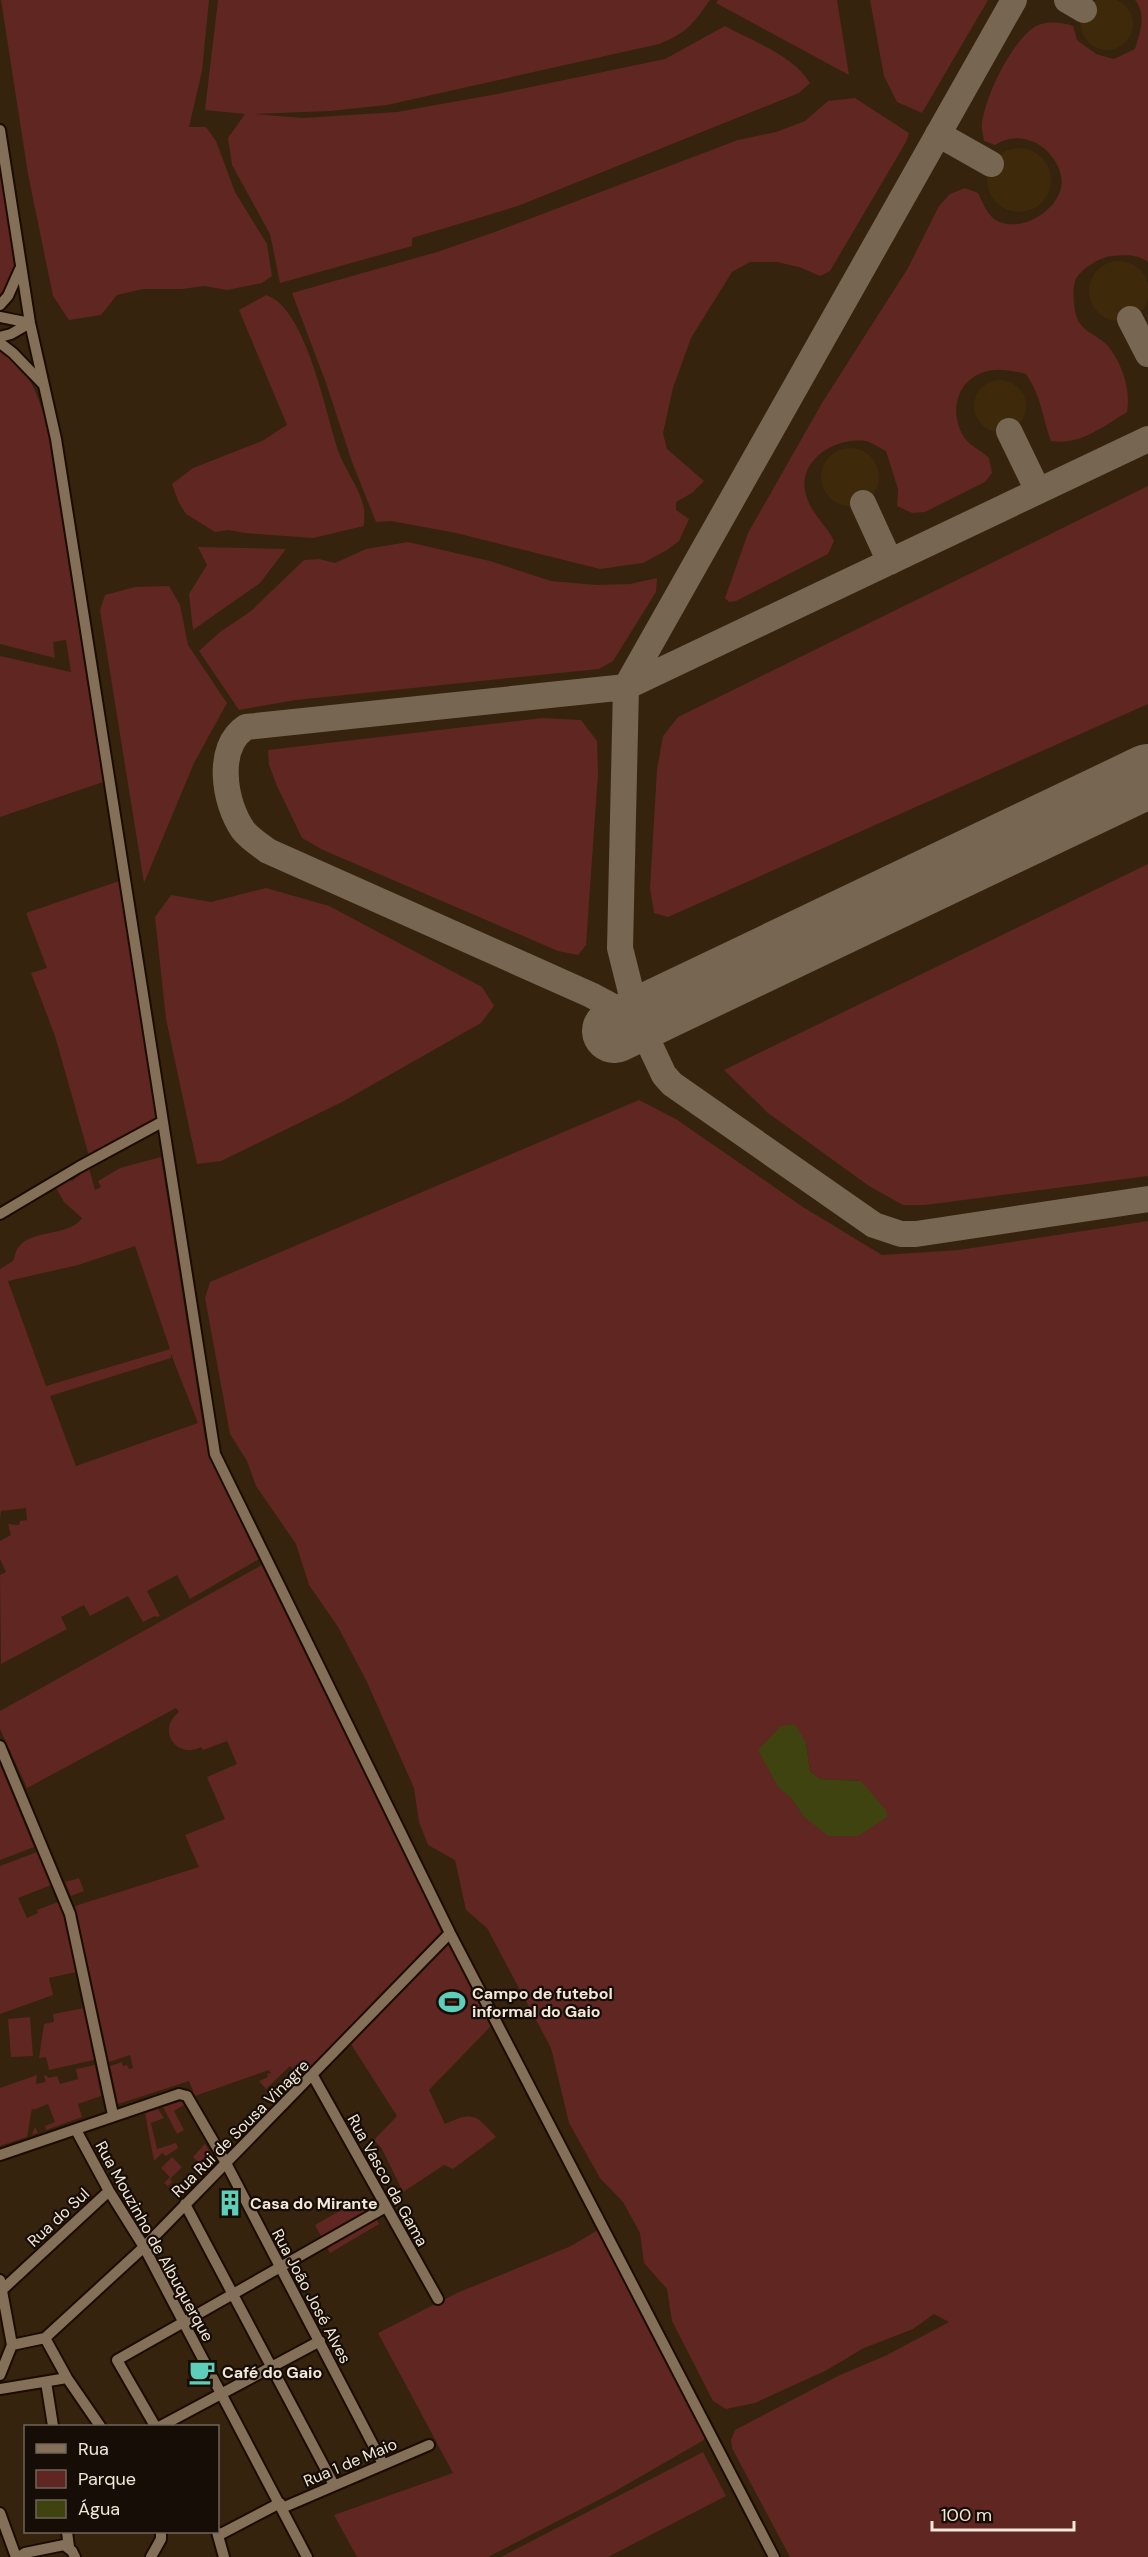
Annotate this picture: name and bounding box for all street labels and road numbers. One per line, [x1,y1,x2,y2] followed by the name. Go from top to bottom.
[167,2055,314,2202] street label: Rua Rui de Sousa Vinagre
[343,2110,433,2250] street label: Rua Vasco da Gama
[91,2137,219,2345] street label: Rua Mouzinho de Albuquerque
[23,2183,94,2251] street label: Rua do Sul
[267,2225,356,2367] street label: Rua João José Alves
[300,2433,400,2492] street label: Rua 1 de Maio

